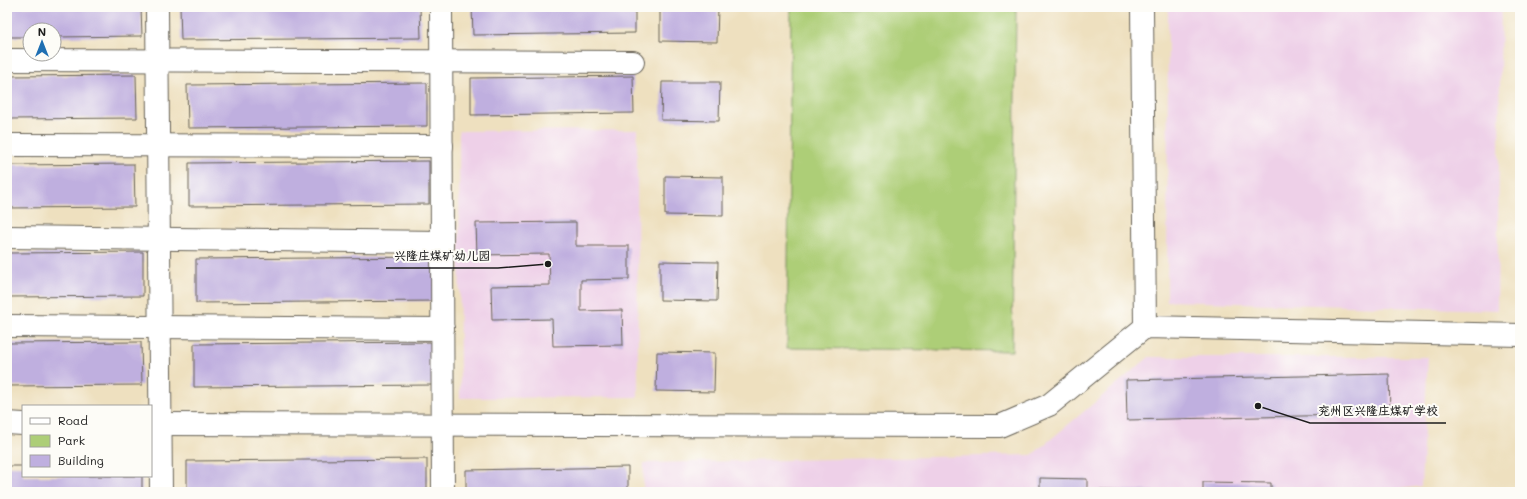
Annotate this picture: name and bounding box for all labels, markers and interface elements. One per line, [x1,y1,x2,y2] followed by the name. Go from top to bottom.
[22,22,62,62] north arrow
[38,24,46,39] text: N
[386,244,498,268] callout: 兴隆庄煤矿幼儿园
[394,247,490,263] text: 兴隆庄煤矿幼儿园
[1310,399,1446,423] callout: 兖州区兴隆庄煤矿学校
[1318,402,1438,418] text: 兖州区兴隆庄煤矿学校
[22,405,152,477] legend
[58,412,88,428] text: Road
[58,432,85,448] text: Park
[58,452,104,468] text: Building

